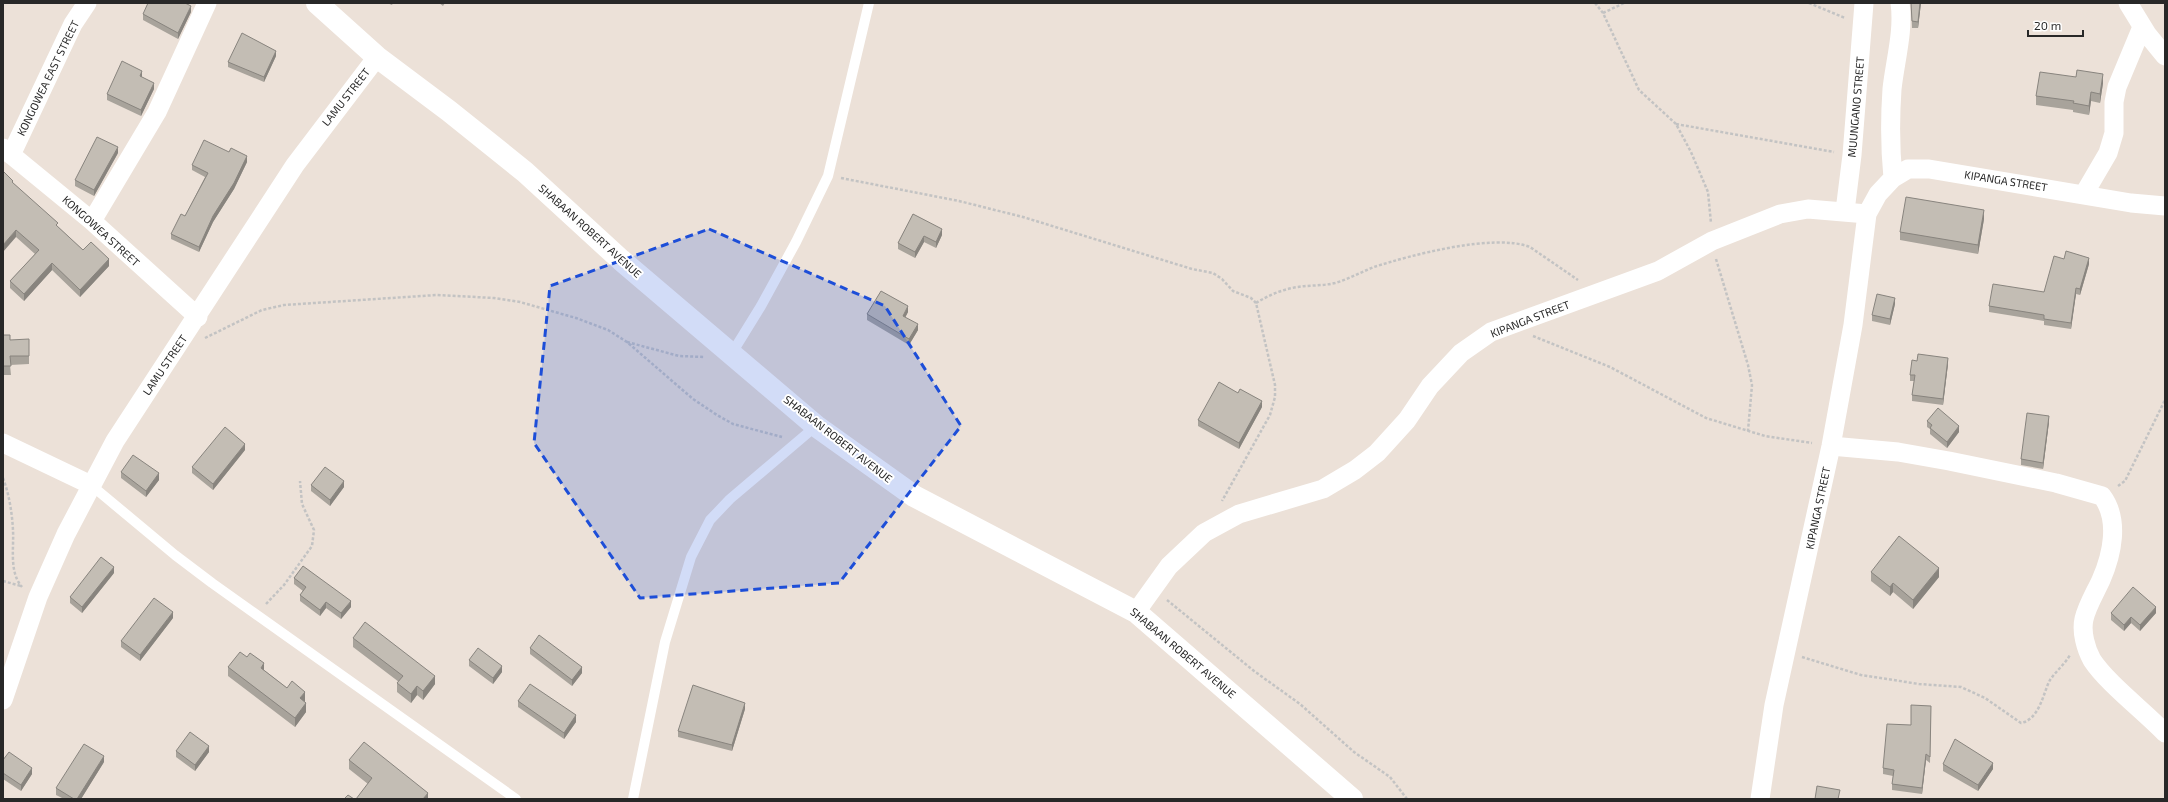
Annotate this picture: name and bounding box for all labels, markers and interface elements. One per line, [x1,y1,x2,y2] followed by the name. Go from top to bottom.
[2028,12,2083,38] scale bar
[14,17,82,138] street label: KONGOWEA EAST STREET
[2034,18,2061,32] text: 20 m
[1845,55,1866,158] street label: MUUNGANO STREET
[319,65,373,128] street label: LAMU STREET
[1964,168,2049,194] street label: KIPANGA STREET
[536,181,644,280] street label: SHABAAN ROBERT AVENUE
[60,193,143,269] street label: KONGOWEA STREET
[1488,297,1572,340] street label: KIPANGA STREET
[140,332,190,397] street label: LAMU STREET
[782,392,895,485] street label: SHABAAN ROBERT AVENUE
[1802,465,1833,550] street label: KIPANGA STREET
[1128,605,1239,701] street label: SHABAAN ROBERT AVENUE

